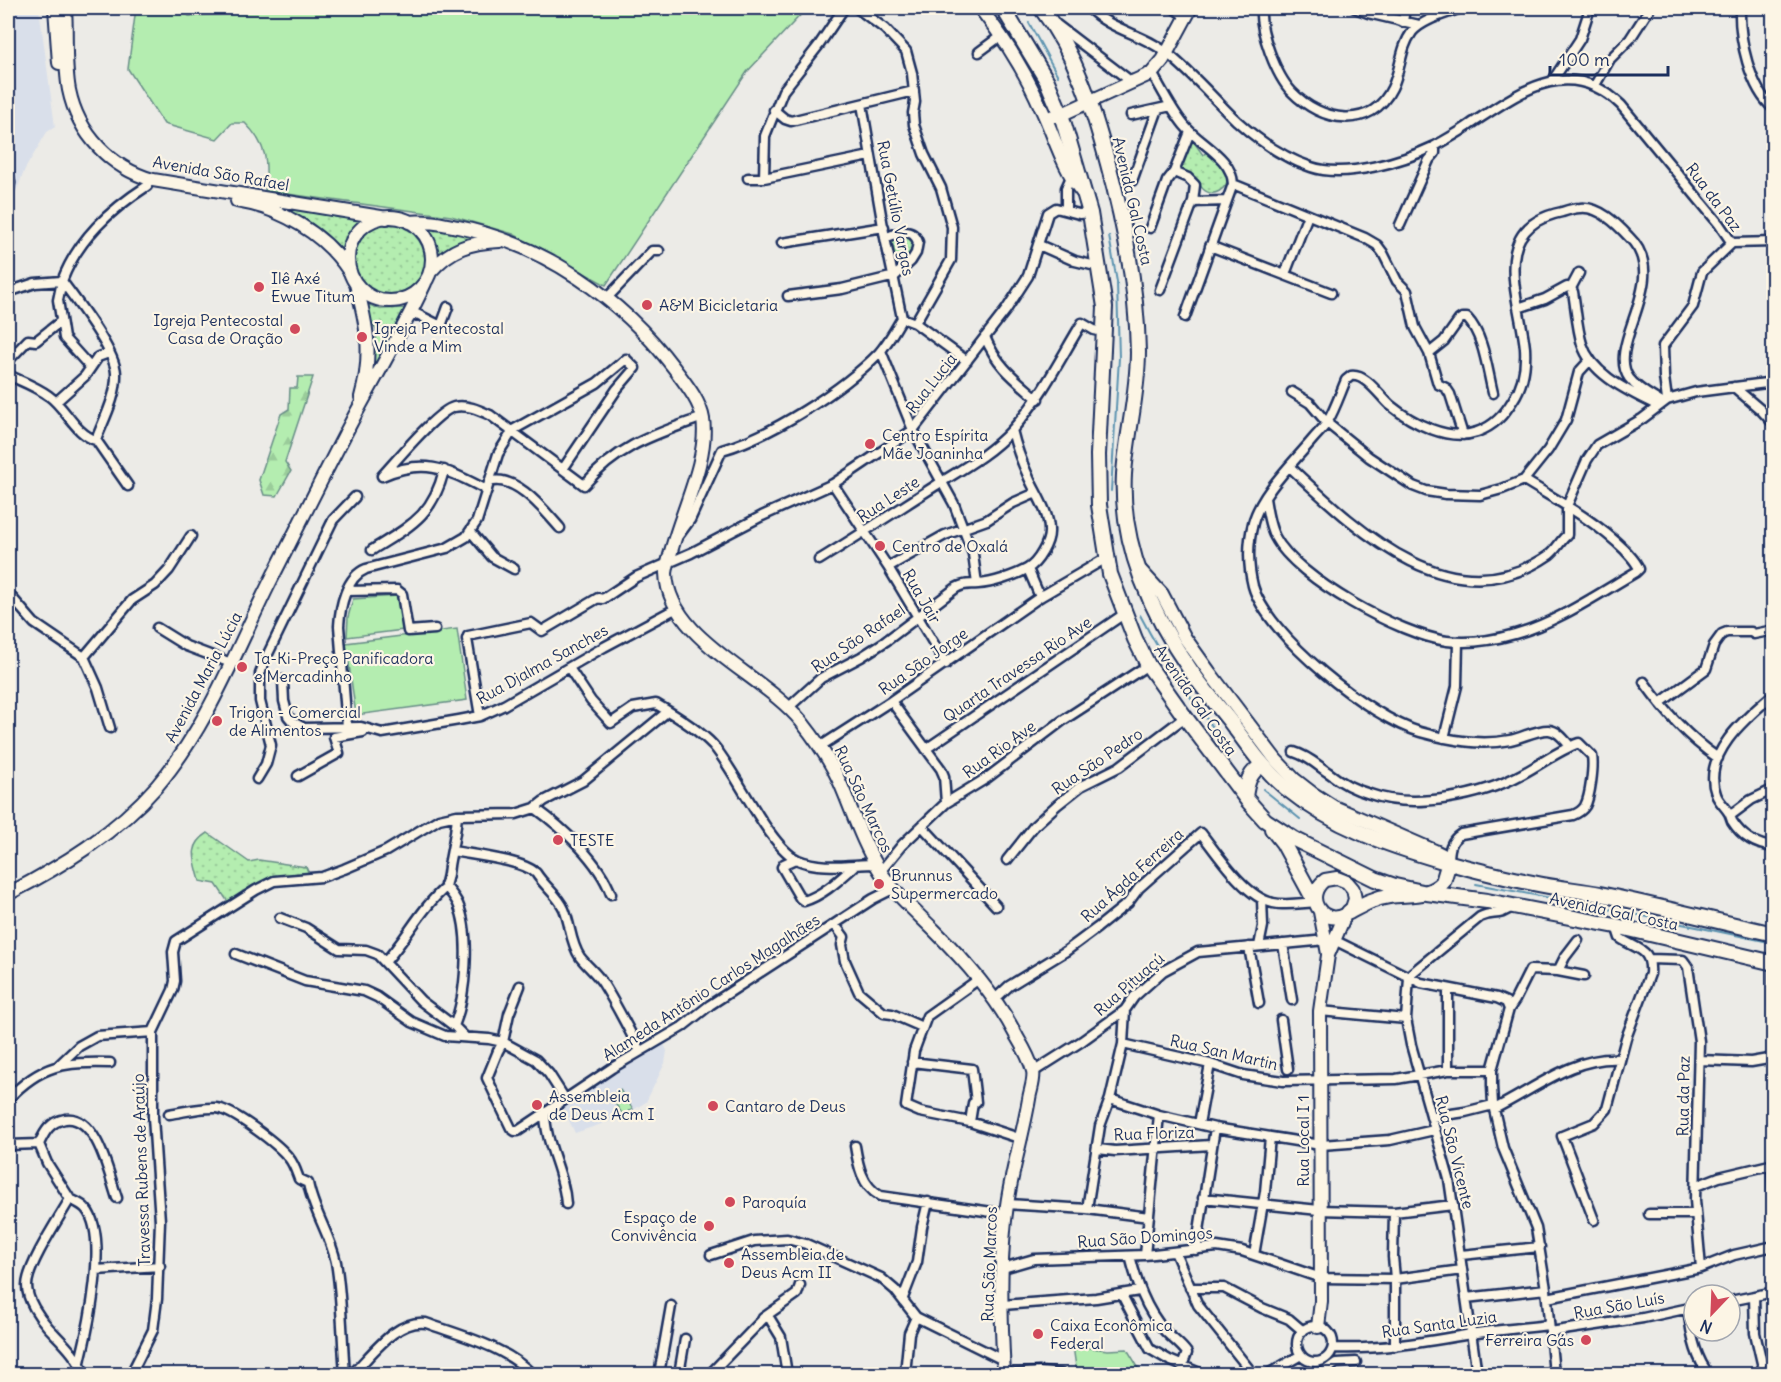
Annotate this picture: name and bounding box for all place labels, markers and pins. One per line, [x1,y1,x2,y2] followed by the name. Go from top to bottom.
[271,268,355,306] place label: Ilê Axé Ewue Titum
[252,280,266,294] marker: Ilê Axé Ewue Titum
[659,295,778,315] place label: A&M Bicicletaria
[640,298,654,312] marker: A&M Bicicletaria
[153,310,283,348] place label: Igreja Pentecostal Casa de Oração
[374,318,504,356] place label: Igreja Pentecostal Vinde a Mim
[288,322,302,336] marker: Igreja Pentecostal Casa de Oração
[355,330,369,344] marker: Igreja Pentecostal Vinde a Mim
[882,425,988,463] place label: Centro Espírita Mãe Joaninha
[863,437,877,451] marker: Centro Espírita Mãe Joaninha
[892,536,1008,556] place label: Centro de Oxalá
[873,539,887,553] marker: Centro de Oxalá
[254,648,434,686] place label: Ta-Ki-Preço Panificadora e Mercadinho
[235,660,249,674] marker: Ta-Ki-Preço Panificadora e Mercadinho
[229,702,361,740] place label: Trigon - Comercial de Alimentos
[210,714,224,728] marker: Trigon - Comercial de Alimentos
[570,830,614,850] place label: TESTE
[551,833,565,847] marker: TESTE
[891,865,998,903] place label: Brunnus Supermercado
[872,877,886,891] marker: Brunnus Supermercado
[549,1086,654,1124] place label: Assembleia de Deus Acm I
[725,1096,846,1116] place label: Cantaro de Deus
[530,1098,544,1112] marker: Assembleia de Deus Acm I
[706,1099,720,1113] marker: Cantaro de Deus
[742,1192,807,1212] place label: Paroquía
[723,1195,737,1209] marker: Paroquía
[611,1207,697,1245] place label: Espaço de Convivência
[702,1219,716,1233] marker: Espaço de Convivência
[741,1244,844,1282] place label: Assembleia de Deus Acm II
[722,1256,736,1270] marker: Assembleia de Deus Acm II
[1050,1315,1173,1353] place label: Caixa Econômica Federal
[1031,1327,1045,1341] marker: Caixa Econômica Federal
[1485,1330,1574,1350] place label: Ferreira Gás
[1579,1333,1593,1347] marker: Ferreira Gás

